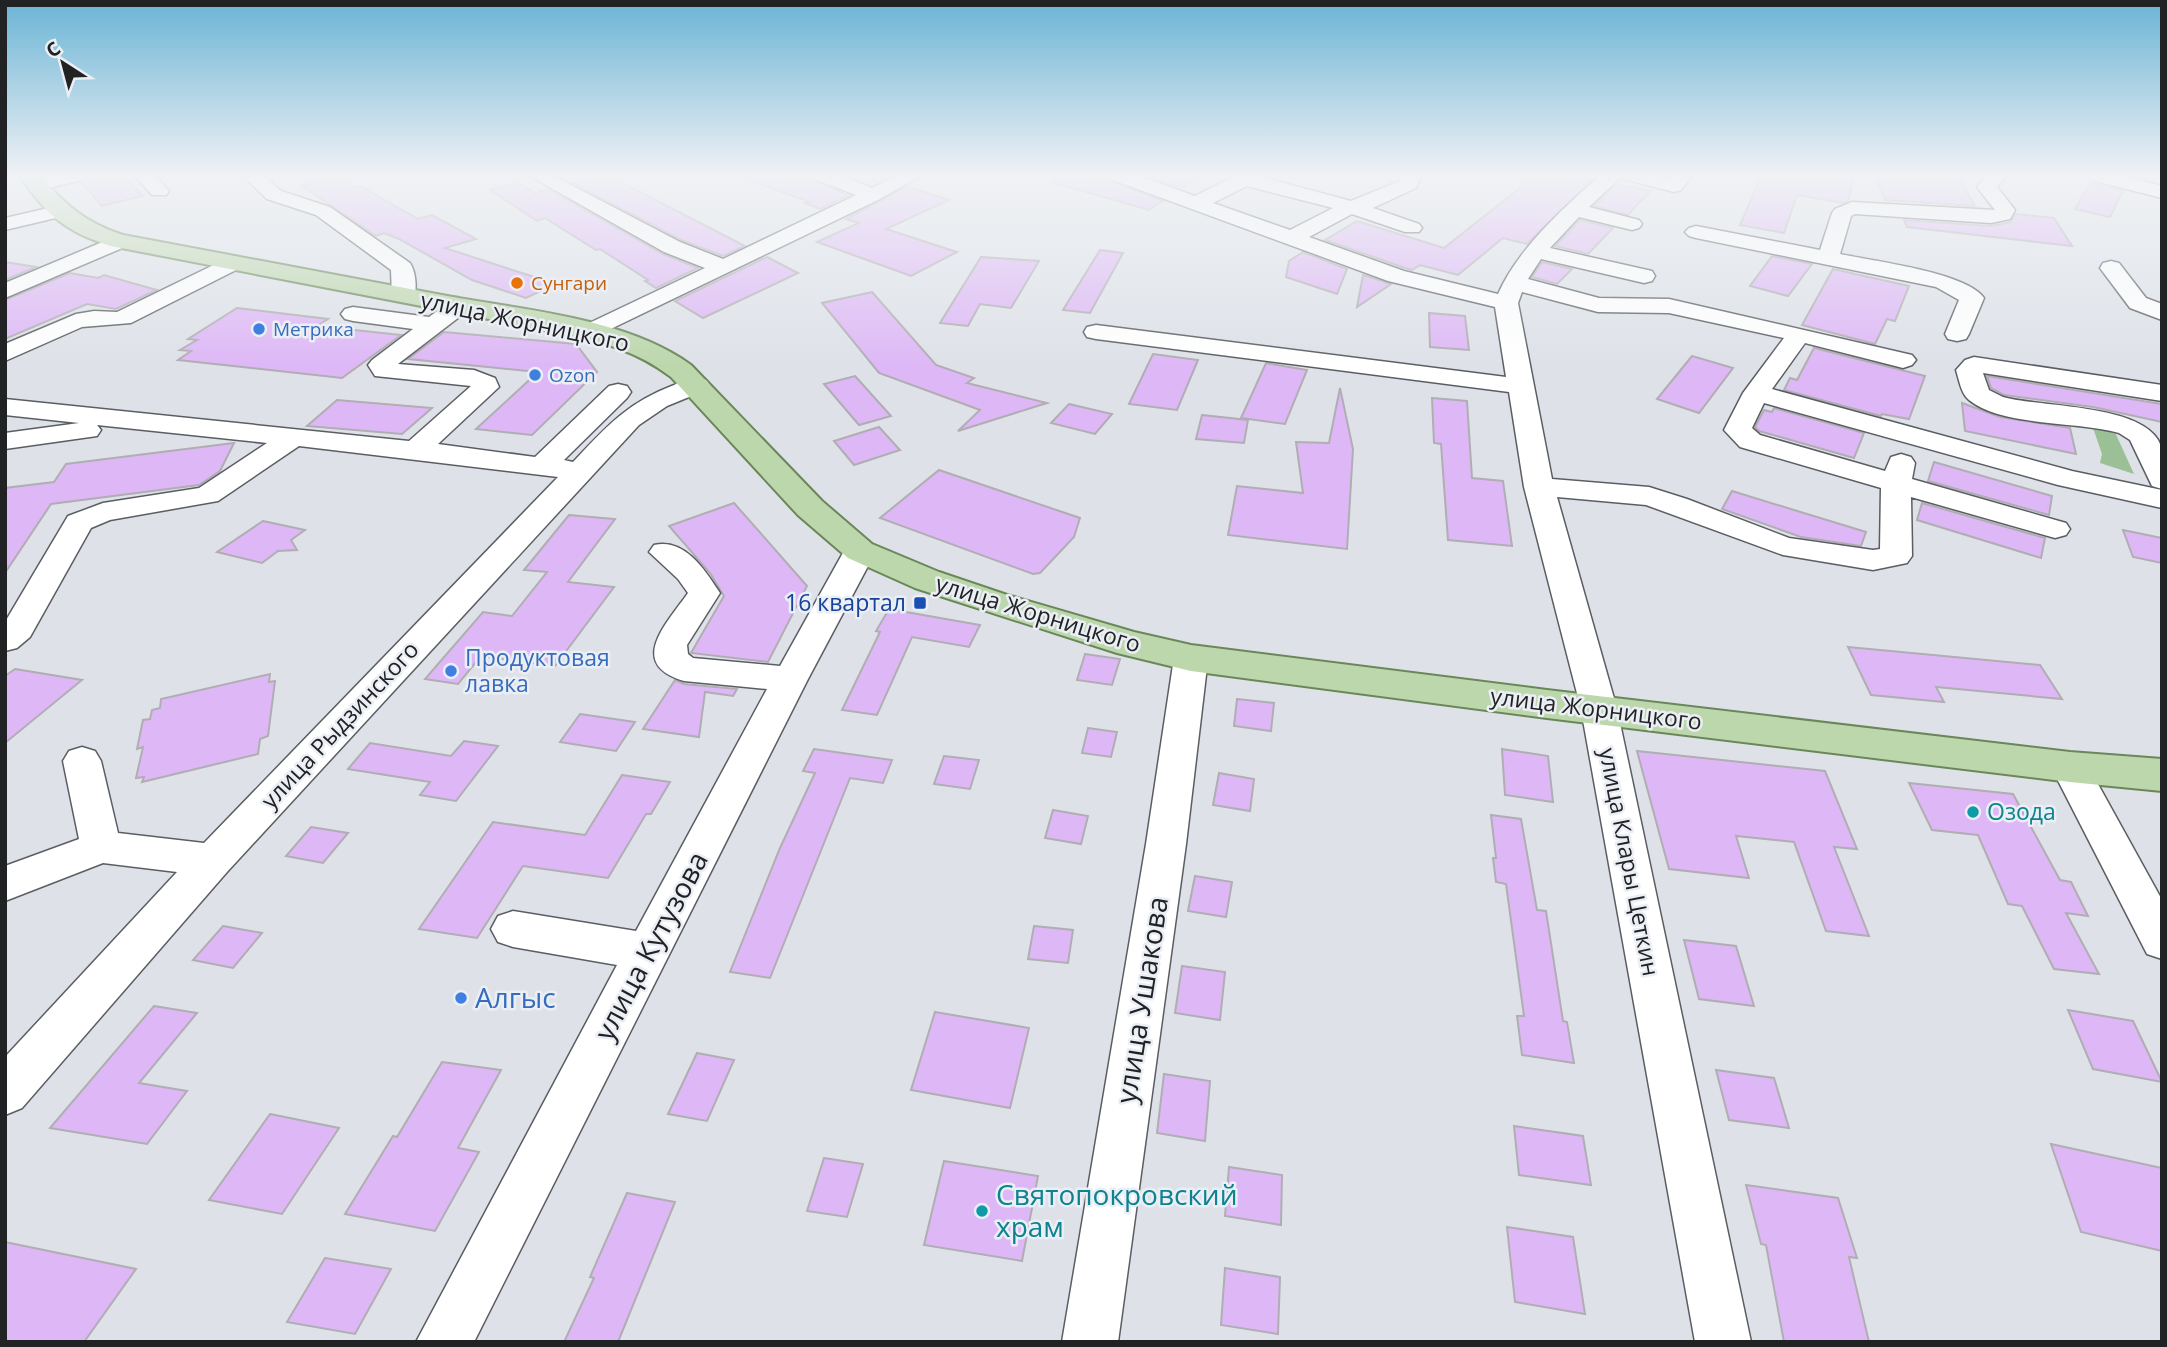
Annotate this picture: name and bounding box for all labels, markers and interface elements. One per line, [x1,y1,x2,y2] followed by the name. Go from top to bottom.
[28,28,98,98] north arrow
[40,35,66,63] text: С
[531,270,607,296] place label: Сунгари
[509,275,525,291] marker: Сунгари
[418,283,633,359] street label: улица Жорницкого
[273,316,354,342] place label: Метрика
[251,321,267,337] marker: Метрика
[549,362,596,388] place label: Ozon
[527,367,543,383] marker: Ozon
[932,567,1145,659] street label: улица Жорницкого
[785,586,906,618] place label: 16 квартал
[912,595,928,611] marker: 16 квартал
[253,634,425,815] street label: улица Рыдзинского
[465,641,610,699] place label: Продуктовая лавка
[443,663,459,679] marker: Продуктовая лавка
[1489,679,1704,737] street label: улица Жорницкого
[1592,745,1668,979] street label: улица Клары Цеткин
[1987,795,2056,827] place label: Озода
[1965,804,1981,820] marker: Озода
[584,845,716,1047] street label: улица Кутузова
[1106,894,1176,1106] street label: улица Ушакова
[475,978,556,1016] place label: Алгыс
[453,990,469,1006] marker: Алгыс
[996,1175,1237,1245] place label: Святопокровский храм
[974,1203,990,1219] marker: Святопокровский храм

